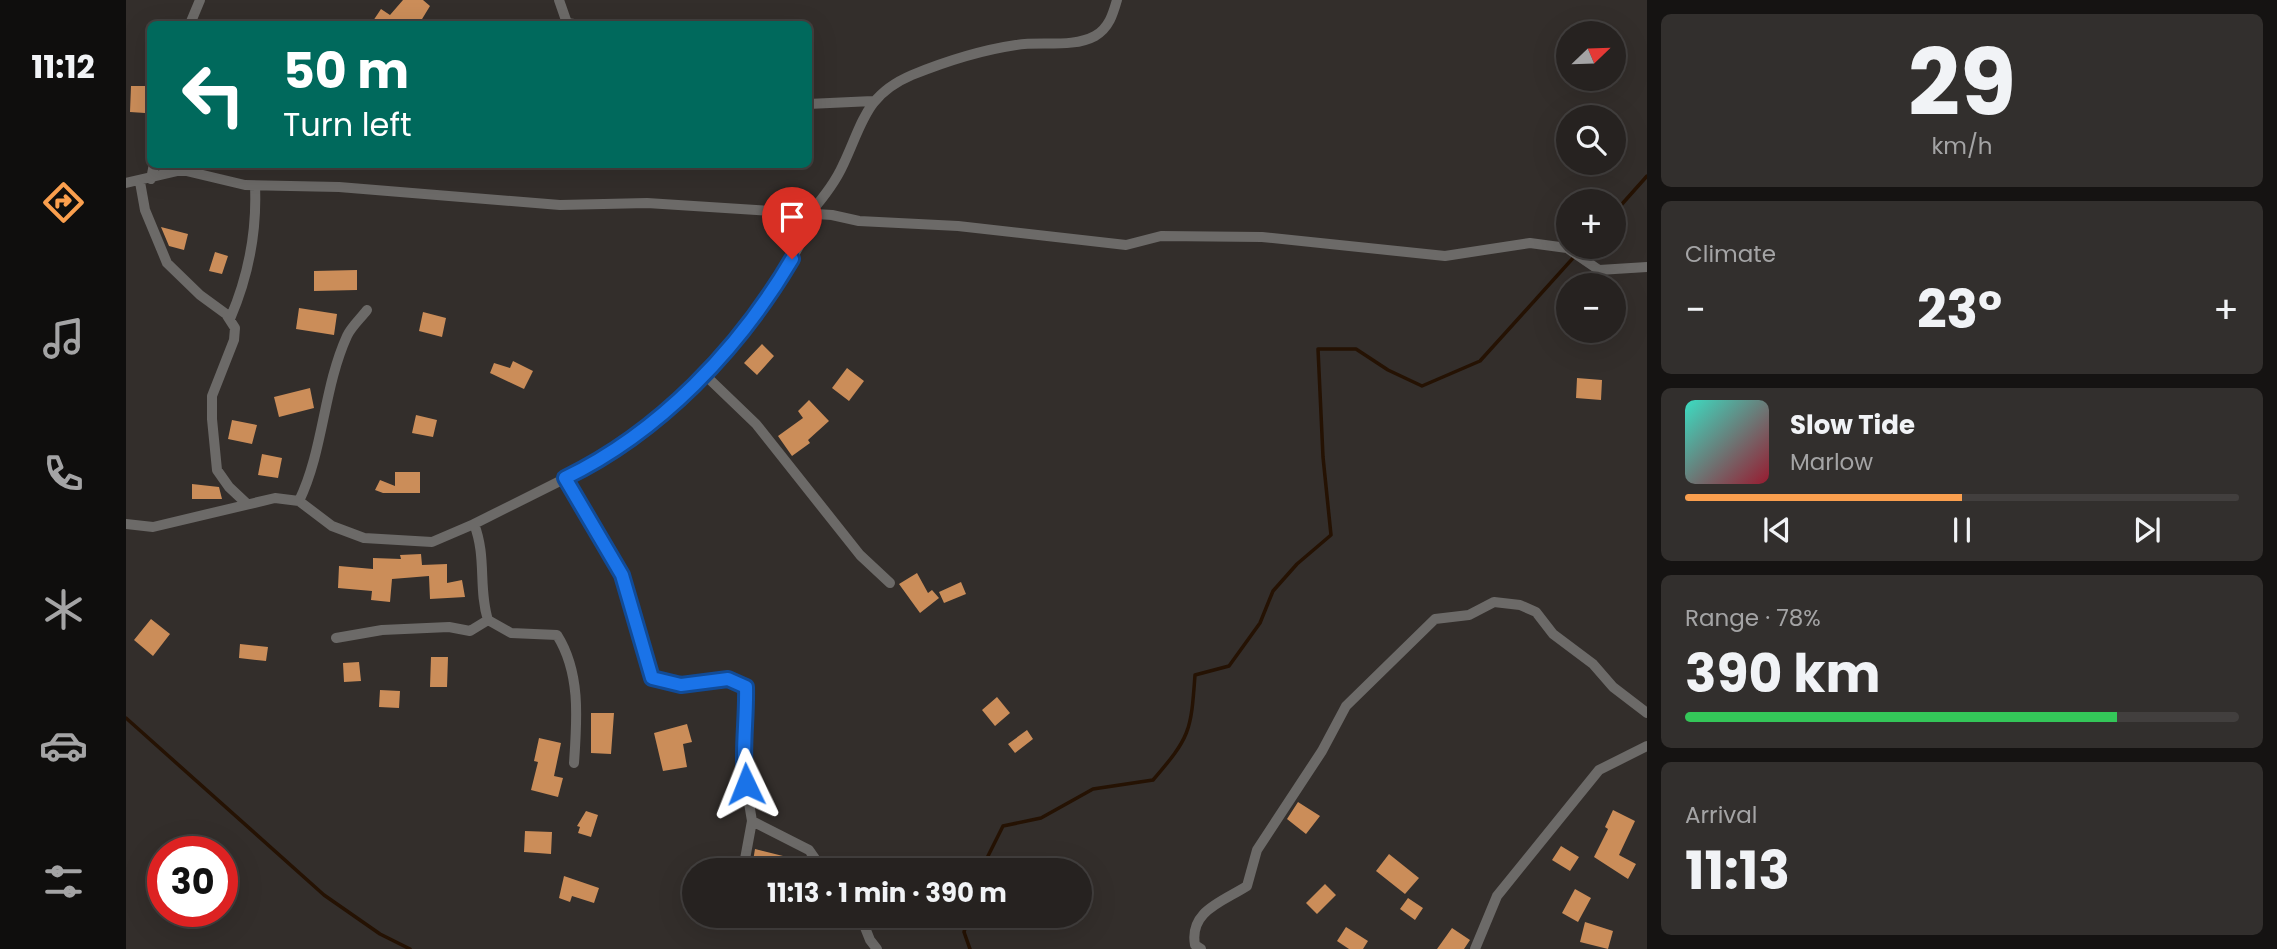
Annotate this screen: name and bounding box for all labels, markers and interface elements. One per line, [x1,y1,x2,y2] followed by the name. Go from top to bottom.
[1908,19,2016,147] text: 29
[1556,21,1626,91] north arrow
[1556,21,1626,343] map controls
[283,37,409,105] text: 50 m
[31,44,95,89] text: 11:12
[168,49,259,140] icon: left
[283,102,412,147] text: Turn left
[1556,105,1626,175] button: search
[1931,130,1993,162] text: km/h
[39,178,88,227] icon: directions
[762,187,822,259] pin
[1556,189,1626,259] button: +
[773,198,811,236] icon: arrive
[1685,238,1776,270] text: Climate
[1556,273,1626,343] button: −
[1917,273,2002,346] text: 23°
[1685,283,1706,336] text: −
[2213,283,2239,336] text: +
[39,314,88,363] icon: music
[1790,407,1915,443] text: Slow Tide
[1790,446,1873,478] text: Marlow
[39,449,88,498] icon: phone
[1758,511,1796,549] icon: previous
[1943,511,1981,549] icon: pause
[2128,511,2166,549] icon: next
[39,585,88,634] icon: climate
[1685,602,1821,634] text: Range · 78%
[1685,637,1881,710] text: 390 km
[39,721,88,770] icon: car
[709,747,783,821] position arrow
[1685,799,1757,831] text: Arrival
[1685,834,1790,907] text: 11:13
[147,836,238,927] speed limit sign: 30
[39,857,88,906] icon: filters
[767,875,1007,911] text: 11:13 · 1 min · 390 m

